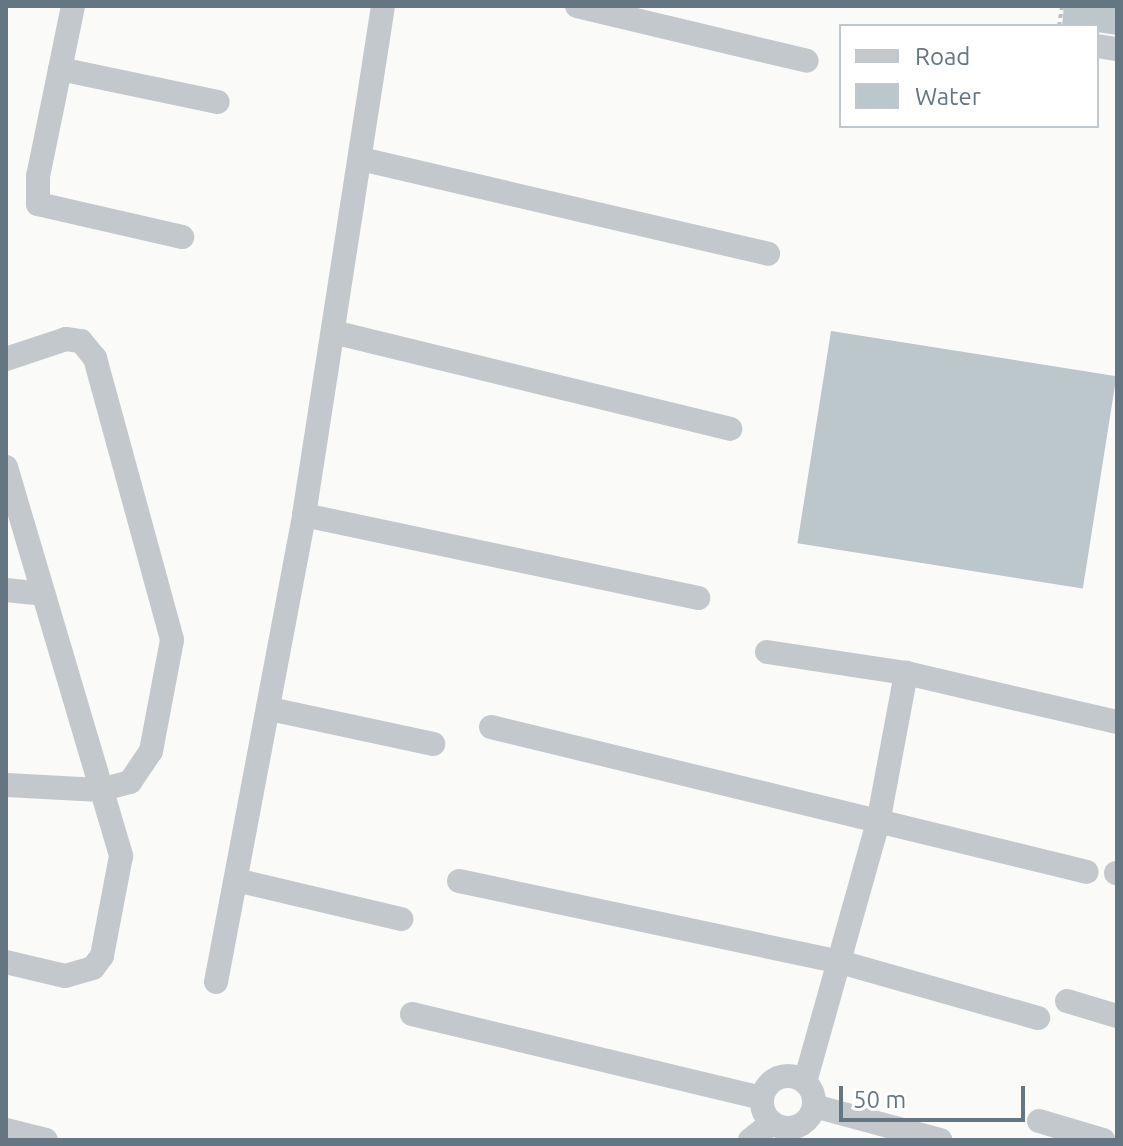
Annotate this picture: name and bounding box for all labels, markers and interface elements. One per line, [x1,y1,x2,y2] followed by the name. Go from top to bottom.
[839,24,1099,128] legend
[915,43,970,70] text: Road
[915,83,981,110] text: Water
[843,1070,1029,1120] scale bar
[853,1086,906,1113] text: 50 m

